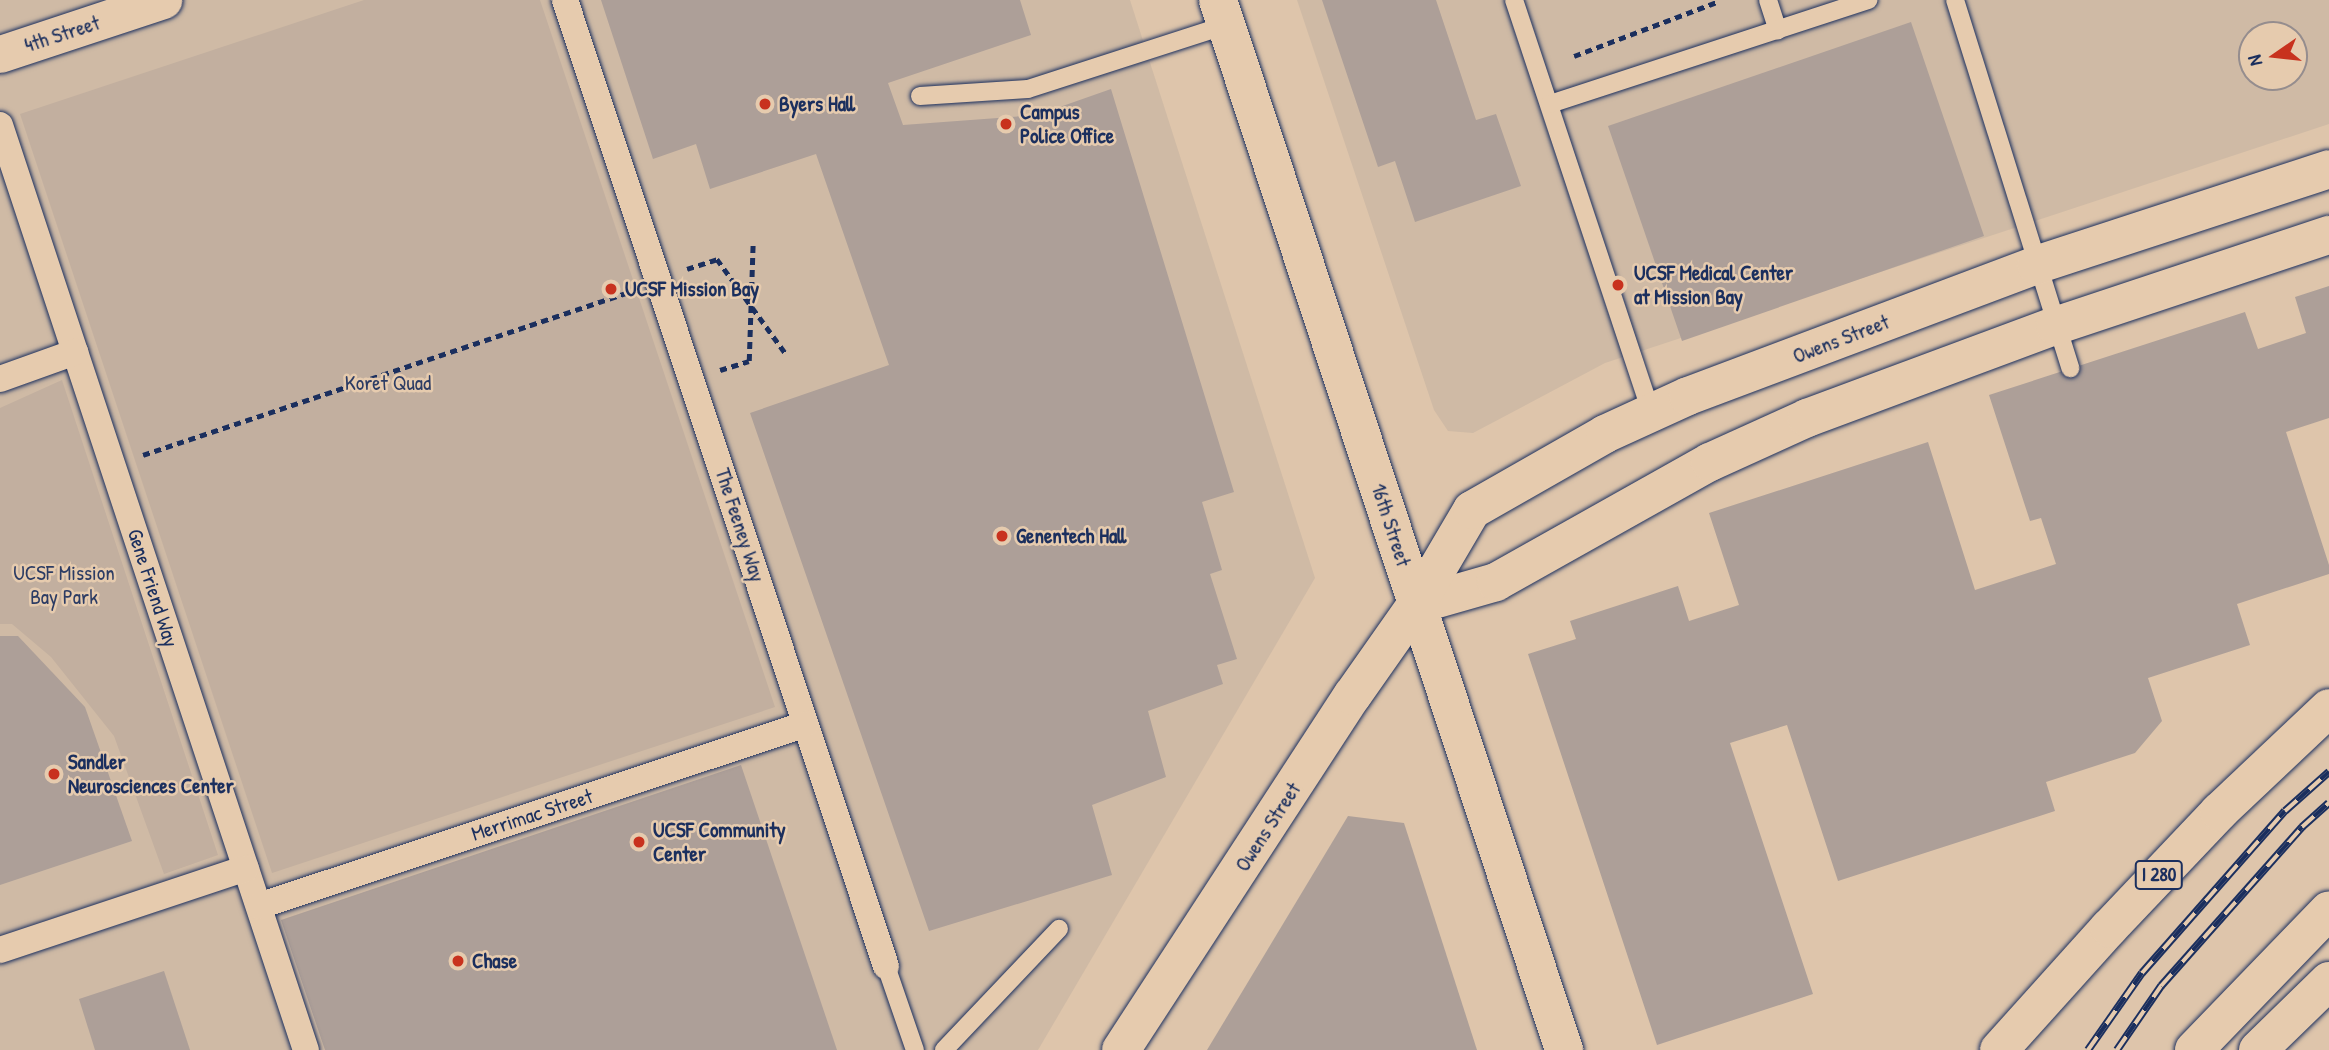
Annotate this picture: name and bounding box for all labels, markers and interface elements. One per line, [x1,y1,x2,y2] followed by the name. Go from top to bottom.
[21,10,103,58] street label: 4th Street
[2238,21,2308,91] north arrow
[2241,53,2268,69] text: N
[779,91,855,117] place label: Byers Hall
[757,96,773,112] marker: Byers Hall
[1020,99,1114,149] place label: Campus Police Office
[998,116,1014,132] marker: Campus Police Office
[1634,260,1793,310] place label: UCSF Medical Center at Mission Bay
[1608,275,1628,295] marker: UCSF Medical Center at Mission Bay
[625,276,759,302] place label: UCSF Mission Bay
[603,281,619,297] marker: UCSF Mission Bay
[1789,309,1893,369] street label: Owens Street
[345,370,431,396] park label: Koret Quad
[710,465,770,585] street label: The Feeney Way
[1366,480,1416,570] street label: 16th Street
[1016,523,1126,549] place label: Genentech Hall
[122,526,184,650] street label: Gene Friend Way
[994,528,1010,544] marker: Genentech Hall
[13,560,115,610] park label: UCSF Mission Bay Park
[68,749,234,799] place label: Sandler Neurosciences Center
[46,766,62,782] marker: Sandler Neurosciences Center
[1230,778,1306,876] street label: Owens Street
[468,784,596,846] street label: Merrimac Street
[653,817,786,867] place label: UCSF Community Center
[631,834,647,850] marker: UCSF Community Center
[2134,860,2184,890] road number: I 280
[472,948,517,974] place label: Chase
[450,953,466,969] marker: Chase

